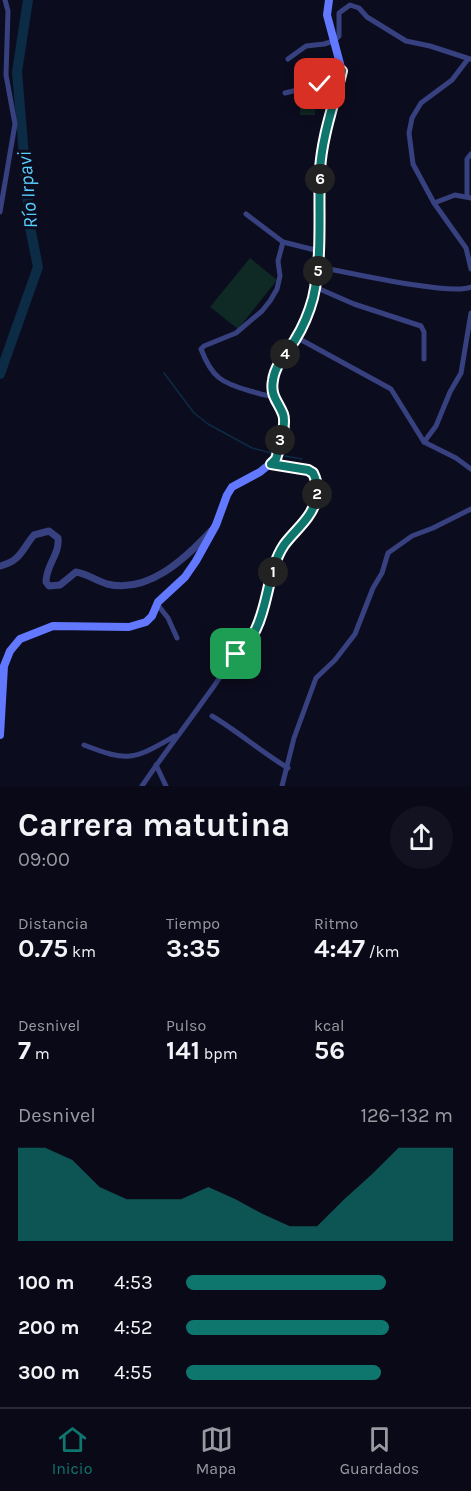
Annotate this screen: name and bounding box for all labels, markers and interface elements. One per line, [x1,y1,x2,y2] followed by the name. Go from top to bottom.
[294,58,345,109] pin
[303,67,336,100] icon: check
[13,150,42,230] water label: Río Irpavi
[305,164,335,194] pin: 6
[315,169,325,188] text: 6
[303,256,333,286] pin: 5
[313,261,323,280] text: 5
[270,339,300,369] pin: 4
[280,344,290,363] text: 4
[265,425,295,455] pin: 3
[275,430,285,449] text: 3
[302,479,332,509] pin: 2
[312,484,322,503] text: 2
[258,557,288,587] pin: 1
[270,562,276,581] text: 1
[210,628,261,679] pin
[219,637,252,670] icon: arrive
[18,806,290,844] text: Carrera matutina
[390,806,453,869] button: share
[18,848,70,871] text: 09:00
[18,914,88,933] text: Distancia
[166,914,220,933] text: Tiempo
[314,914,358,933] text: Ritmo
[18,933,68,964] text: 0.75
[166,933,220,964] text: 3:35
[314,933,365,964] text: 4:47
[68,942,96,961] text: km
[365,942,400,961] text: /km
[18,1016,80,1035] text: Desnivel
[166,1016,206,1035] text: Pulso
[314,1016,345,1035] text: kcal
[18,1035,31,1066] text: 7
[166,1035,200,1066] text: 141
[314,1035,345,1066] text: 56
[31,1044,50,1063] text: m
[200,1044,238,1063] text: bpm
[18,1104,96,1127] text: Desnivel
[360,1104,453,1127] text: 126–132 m
[18,1271,74,1294] text: 100 m
[114,1271,153,1294] text: 4:53
[18,1316,79,1339] text: 200 m
[114,1316,153,1339] text: 4:52
[18,1361,80,1384] text: 300 m
[114,1361,152,1384] text: 4:55
[52,1423,92,1478] tab: Inicio
[196,1423,236,1478] tab: Mapa
[340,1423,419,1478] tab: Guardados

